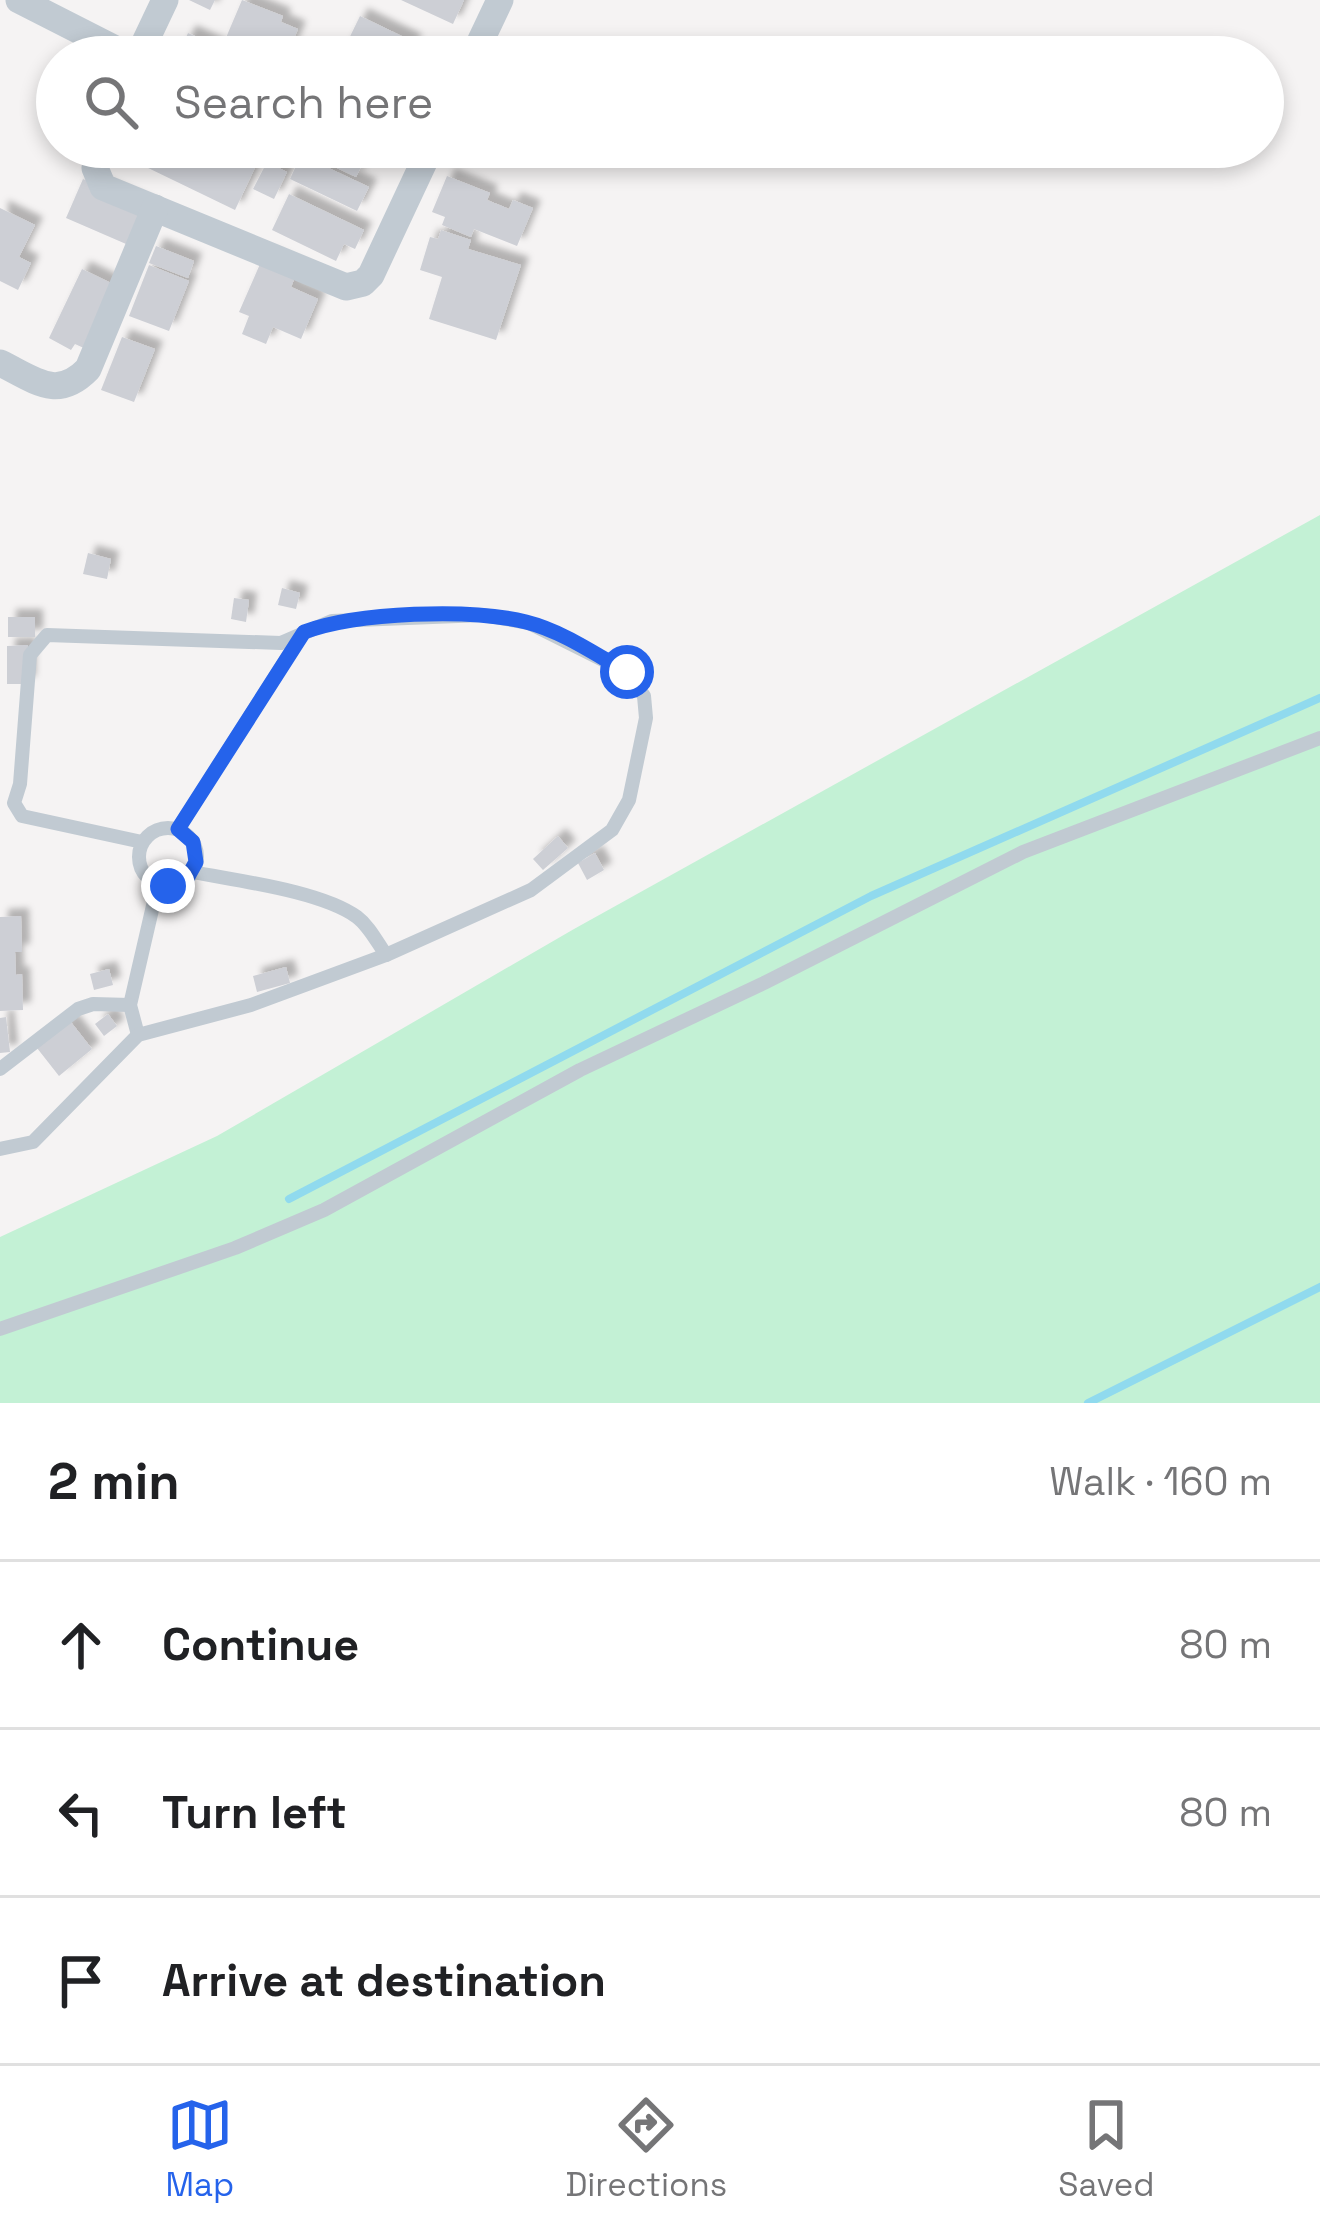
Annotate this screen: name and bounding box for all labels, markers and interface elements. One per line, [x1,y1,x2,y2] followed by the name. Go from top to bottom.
[36,36,1284,168] search box
[78,69,144,135] icon: search
[174,74,433,131] text: Search here
[600,645,654,699] route start
[141,859,195,913] route end
[48,1449,180,1514] text: 2 min
[1049,1457,1272,1506] text: Walk · 160 m
[48,1612,114,1678] icon: ahead
[162,1616,359,1673] text: Continue
[1179,1620,1272,1669] text: 80 m
[48,1780,114,1846] icon: left
[162,1784,347,1841] text: Turn left
[1179,1788,1272,1837] text: 80 m
[48,1948,114,2014] icon: arrive
[162,1952,606,2009] text: Arrive at destination
[166,2092,234,2206] tab: Map
[565,2092,727,2206] tab: Directions
[1058,2092,1154,2206] tab: Saved

